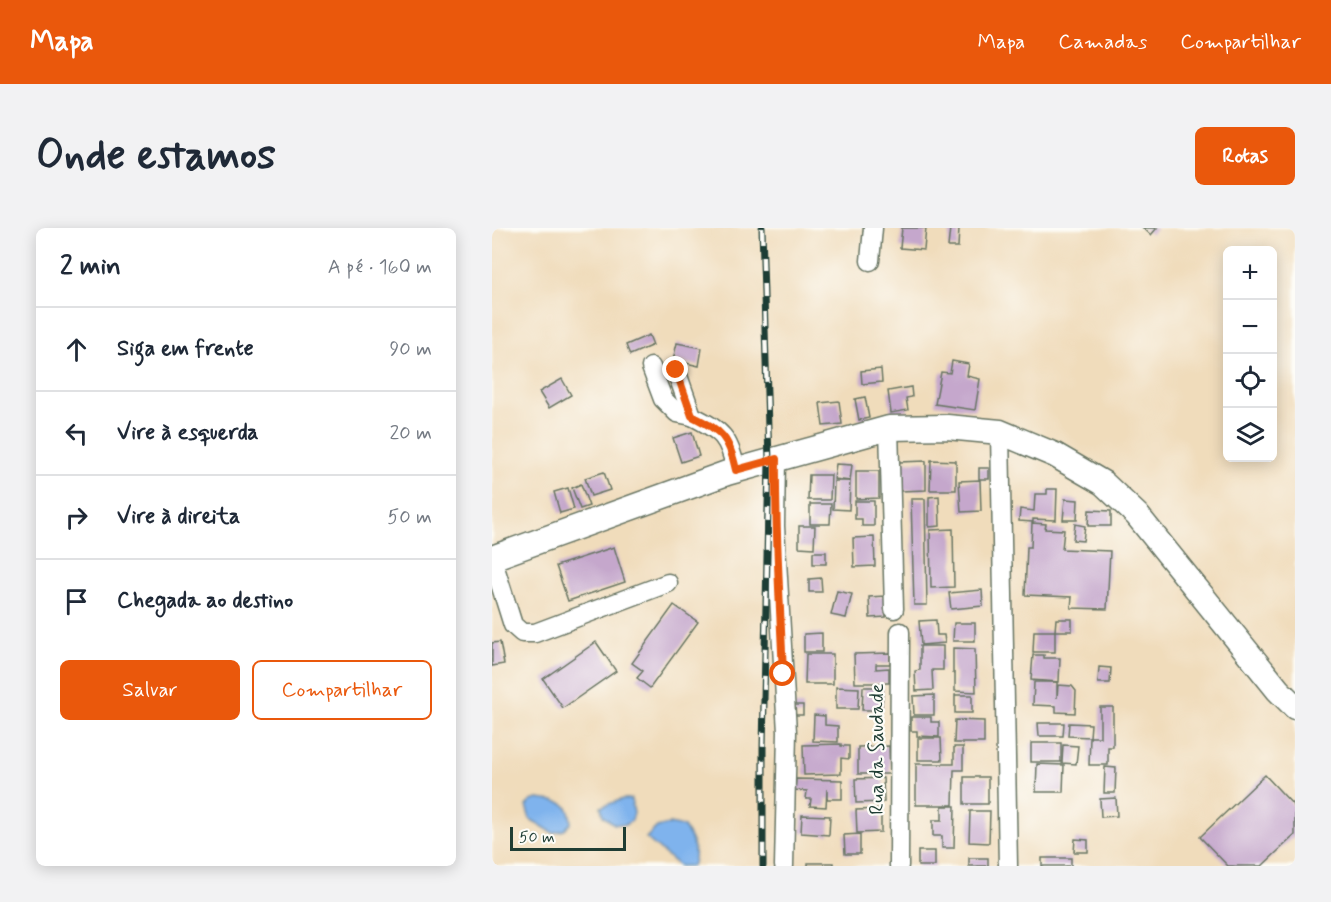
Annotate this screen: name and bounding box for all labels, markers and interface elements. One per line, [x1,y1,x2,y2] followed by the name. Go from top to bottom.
[30,24,94,61] text: Mapa
[977,28,1025,56] text: Mapa
[1058,28,1147,56] text: Camadas
[1180,28,1301,56] text: Compartilhar
[1195,127,1295,185] button: Rotas
[36,129,276,184] text: Onde estamos
[1223,246,1277,462] map controls
[1223,246,1277,300] button: +
[60,250,121,284] text: 2 min
[328,254,432,281] text: A pé · 160 m
[1223,300,1277,354] button: −
[60,333,93,366] icon: ahead
[117,335,254,363] text: Siga em frente
[389,336,432,363] text: 90 m
[1223,354,1277,408] button: locate
[662,356,688,382] route end
[1223,408,1277,462] button: layers
[60,417,93,450] icon: left
[117,419,258,447] text: Vire à esquerda
[389,420,432,447] text: 20 m
[60,501,93,534] icon: right
[117,503,240,531] text: Vire à direita
[387,504,432,531] text: 50 m
[60,585,93,618] icon: arrive
[117,587,293,615] text: Chegada ao destino
[60,660,240,720] button: Salvar
[252,660,432,720] button: Compartilhar
[769,660,795,686] route start
[864,683,891,815] street label: Rua da Saudade
[510,824,626,852] scale bar
[519,827,555,848] text: 50 m

